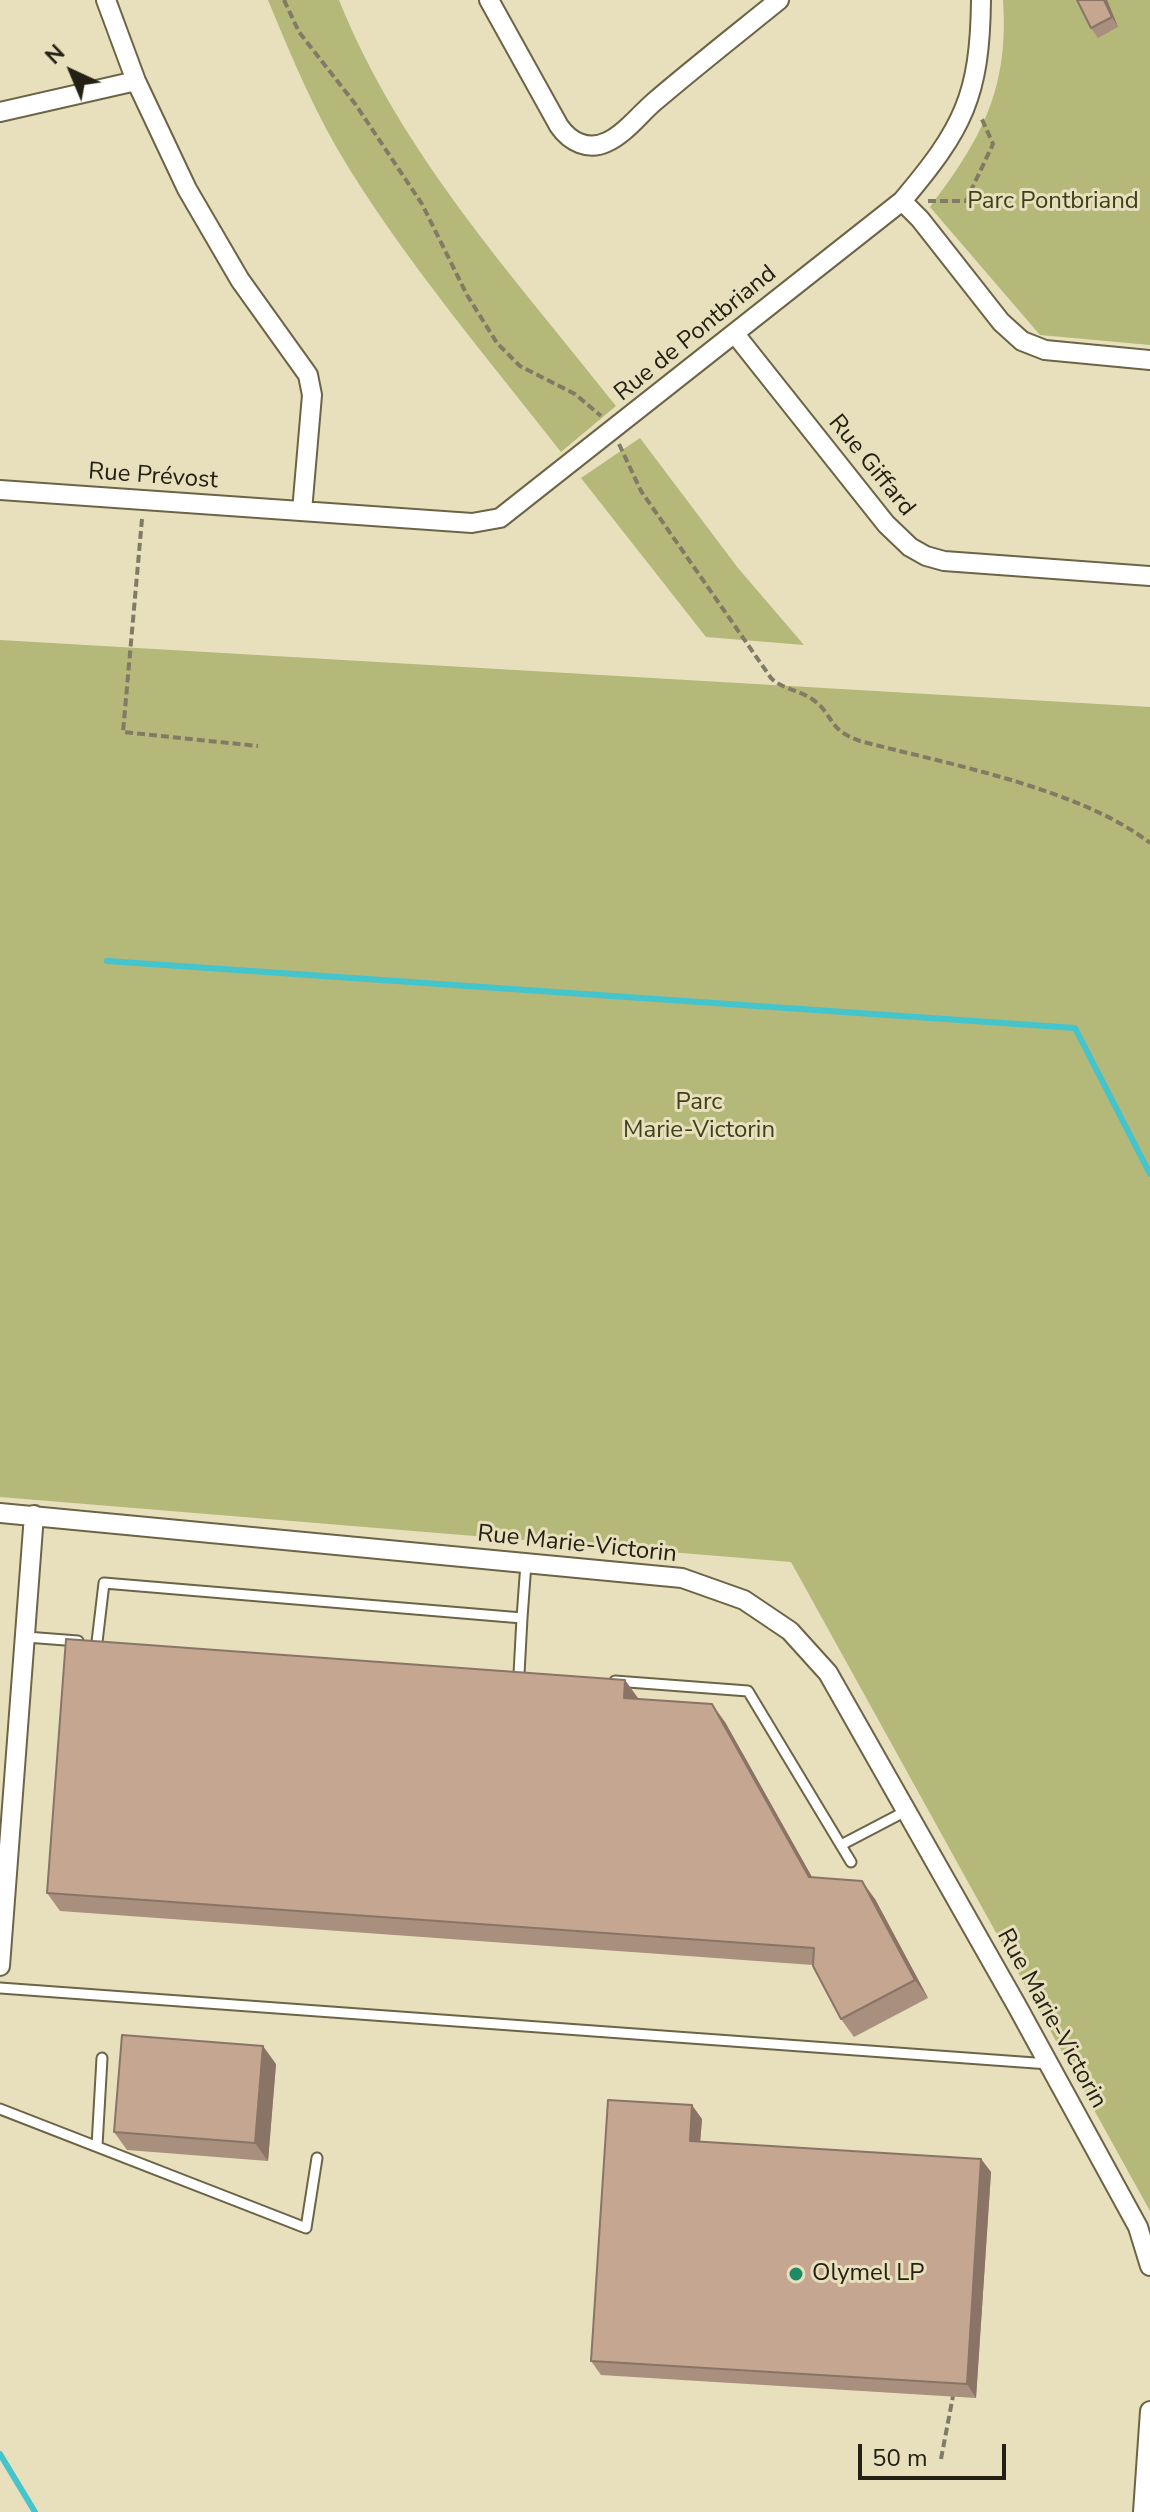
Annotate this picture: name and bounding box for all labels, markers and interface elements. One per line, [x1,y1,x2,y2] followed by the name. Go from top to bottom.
[32,32,112,112] north arrow
[39,38,72,71] text: N
[967,188,1139,216] park label: Parc Pontbriand
[609,260,783,408] street label: Rue de Pontbriand
[821,410,921,522] street label: Rue Giffard
[87,458,219,496] street label: Rue Prévost
[623,1089,775,1145] park label: Parc Marie-Victorin
[476,1520,678,1570] street label: Rue Marie-Victorin
[990,1924,1112,2114] street label: Rue Marie-Victorin
[812,2260,924,2288] place label: Olymel LP
[787,2265,805,2283] marker: Olymel LP
[862,2428,1010,2478] scale bar
[872,2442,928,2474] text: 50 m

